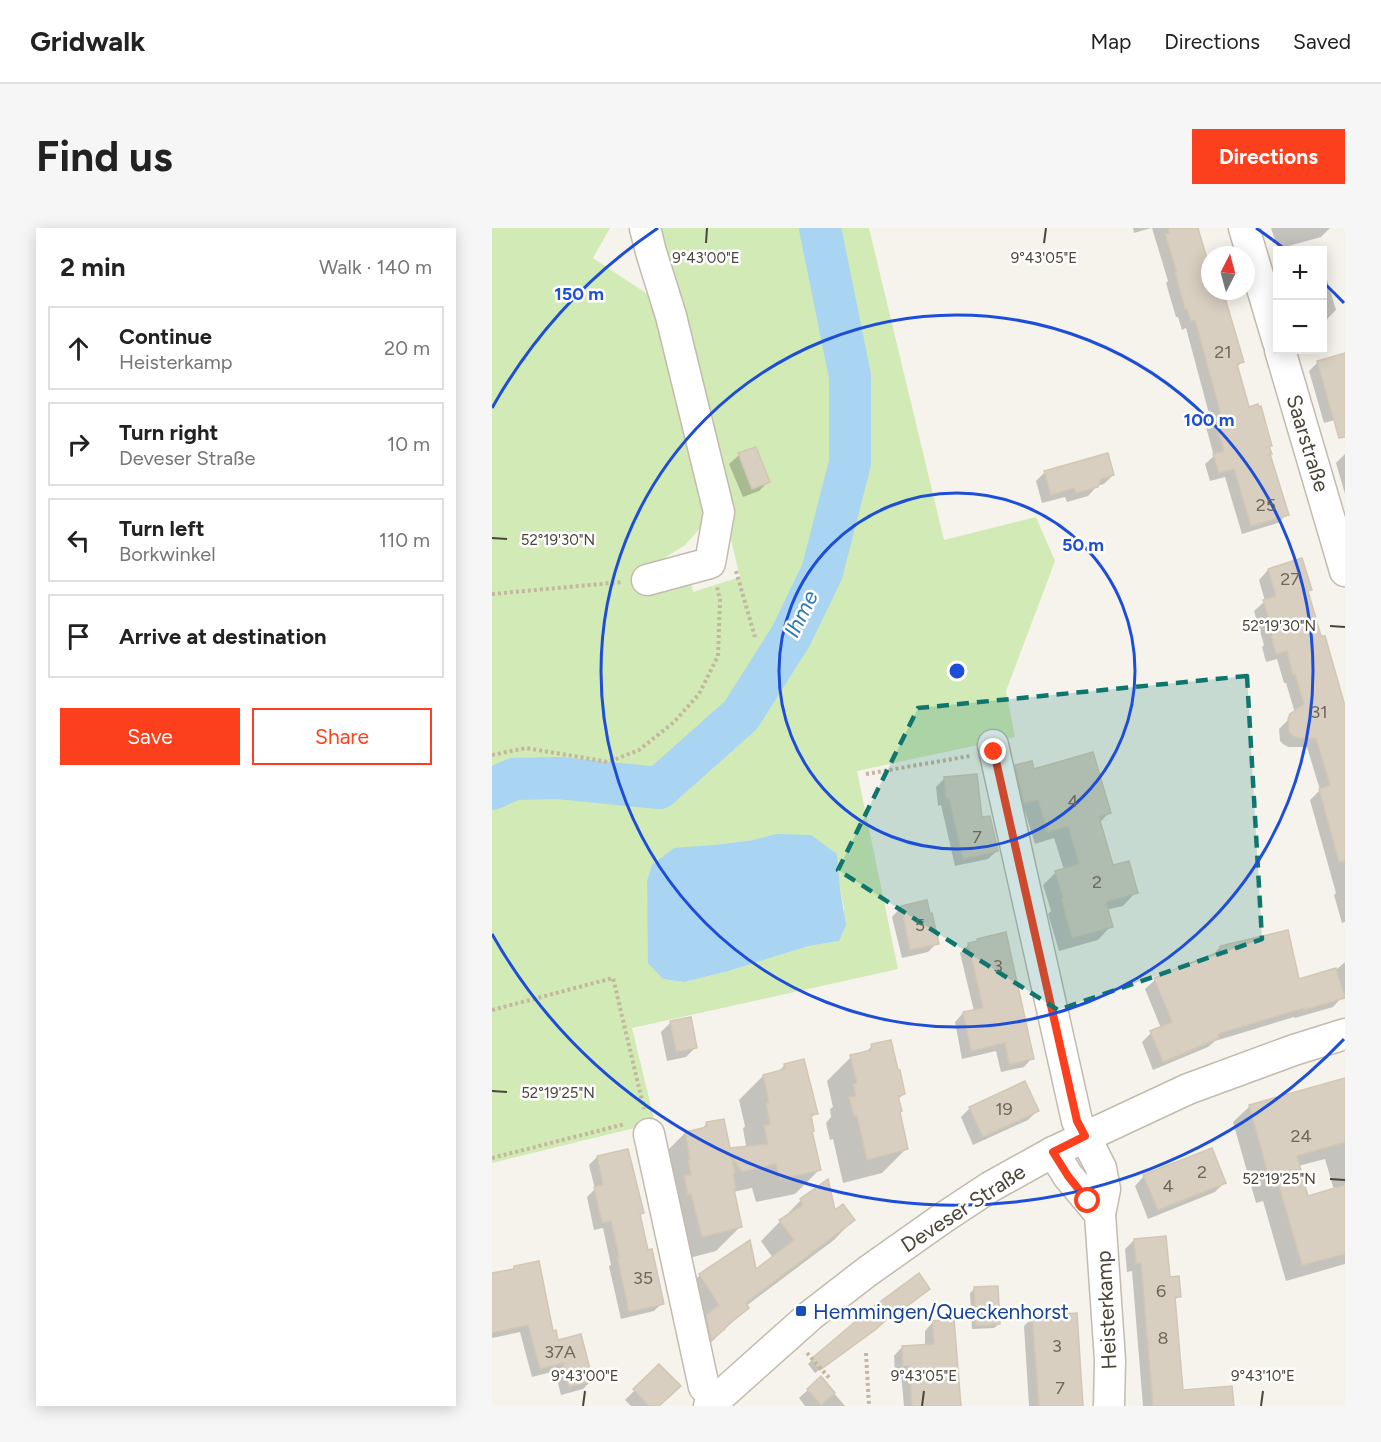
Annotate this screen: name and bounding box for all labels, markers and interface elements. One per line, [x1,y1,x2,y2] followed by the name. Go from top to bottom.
[30,24,145,58] text: Gridwalk
[1090,29,1131,54] text: Map
[1164,29,1260,54] text: Directions
[1293,29,1351,54] text: Saved
[1192,129,1345,184] button: Directions
[36,131,173,182] text: Find us
[1201,246,1255,300] north arrow
[1273,246,1327,354] map controls
[1273,246,1327,300] button: +
[672,249,740,267] text: 9°43'00"E
[1011,249,1077,267] text: 9°43'05"E
[60,251,126,283] text: 2 min
[319,255,432,279] text: Walk · 140 m
[554,283,604,305] text: 150 m
[1273,300,1327,354] button: −
[119,323,212,350] text: Continue
[62,332,95,365] icon: ahead
[384,336,430,360] text: 20 m
[1214,341,1232,363] house number: 21
[119,350,233,374] text: Heisterkamp
[1281,391,1335,495] street label: Saarstraße
[1184,409,1234,431] text: 100 m
[119,419,218,446] text: Turn right
[62,428,95,461] icon: right
[387,432,430,456] text: 10 m
[119,446,255,470] text: Deveser Straße
[1256,494,1276,516] house number: 25
[119,515,205,542] text: Turn left
[62,524,95,557] icon: left
[379,528,430,552] text: 110 m
[521,531,595,549] text: 52°19'30"N
[1062,534,1104,556] text: 50 m
[119,542,216,566] text: Borkwinkel
[1280,568,1300,590] house number: 27
[778,586,824,642] water label: Ihme
[1242,617,1316,635] text: 52°19'30"N
[62,620,95,653] icon: arrive
[119,623,327,650] text: Arrive at destination
[947,661,967,681] centre of rings
[1310,701,1328,723] house number: 31
[60,708,240,765] button: Save
[252,708,432,765] button: Share
[980,738,1006,764] route end
[1067,790,1079,812] house number: 4
[972,826,982,848] house number: 7
[1092,871,1102,893] house number: 2
[915,914,925,936] house number: 5
[993,955,1003,977] house number: 3
[521,1084,595,1102] text: 52°19'25"N
[995,1098,1013,1120] house number: 19
[1290,1125,1312,1147] house number: 24
[896,1159,1030,1257] street label: Deveser Straße
[1197,1161,1207,1183] house number: 2
[1242,1170,1316,1188] text: 52°19'25"N
[1162,1175,1174,1197] house number: 4
[1074,1187,1100,1213] route start
[1090,1250,1122,1370] street label: Heisterkamp
[633,1267,653,1289] house number: 35
[1156,1280,1166,1302] house number: 6
[813,1299,1069,1324] place label: Hemmingen/Queckenhorst
[794,1304,808,1318] marker: Hemmingen/Queckenhorst
[1157,1327,1169,1349] house number: 8
[1052,1335,1062,1357] house number: 3
[544,1341,576,1363] house number: 37A
[551,1367,619,1385] text: 9°43'00"E
[891,1367,957,1385] text: 9°43'05"E
[1231,1367,1295,1385] text: 9°43'10"E
[1055,1377,1065,1399] house number: 7

